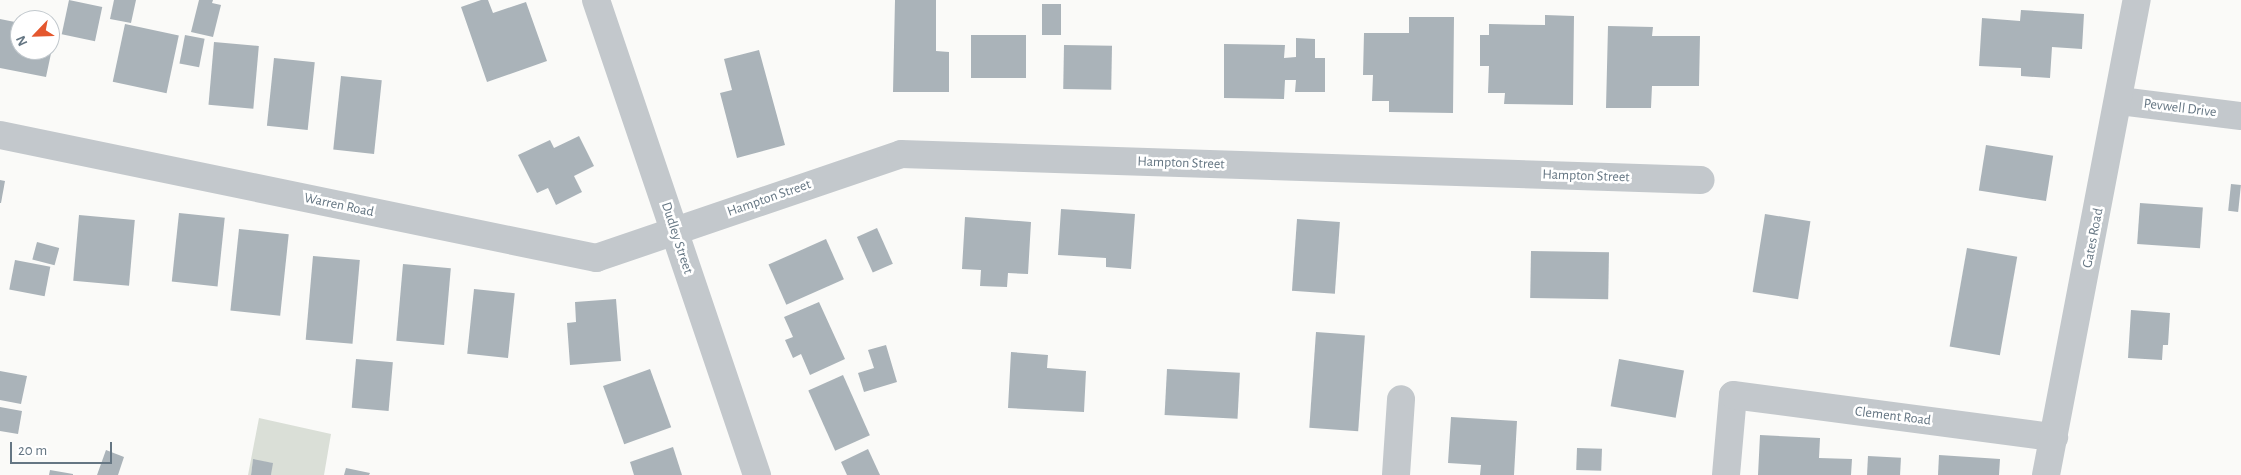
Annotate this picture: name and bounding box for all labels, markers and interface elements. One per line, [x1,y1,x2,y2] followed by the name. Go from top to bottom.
[10,10,60,60] north arrow
[14,33,31,48] text: N
[2143,95,2217,121] street label: Pevwell Drive
[1137,153,1225,173] street label: Hampton Street
[1542,166,1630,186] street label: Hampton Street
[725,176,813,220] street label: Hampton Street
[303,189,375,221] street label: Warren Road
[657,200,697,276] street label: Dudley Street
[2079,207,2107,269] street label: Gates Road
[1854,403,1932,429] street label: Clement Road
[12,432,115,464] scale bar
[18,443,47,458] text: 20 m

